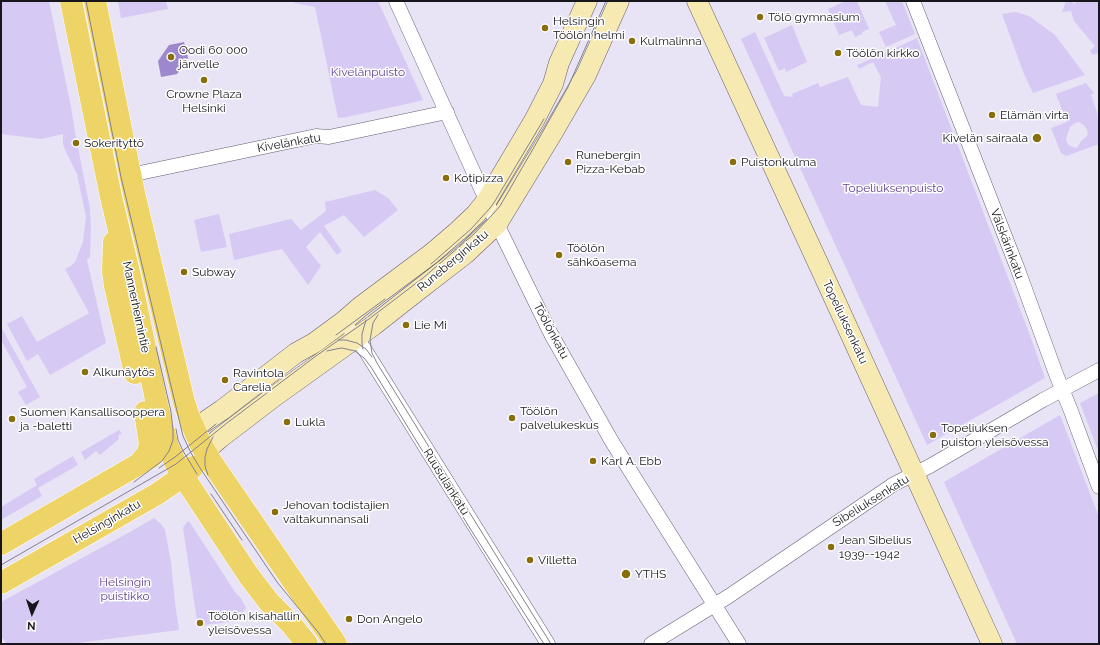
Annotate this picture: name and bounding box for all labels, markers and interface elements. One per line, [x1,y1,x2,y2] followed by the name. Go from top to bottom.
[768,10,860,24] place label: Tölö gymnasium
[755,12,765,22] marker: Tölö gymnasium
[553,14,625,42] place label: Helsingin Töölön helmi
[540,23,550,33] marker: Helsingin Töölön helmi
[640,34,702,48] place label: Kulmalinna
[627,36,637,46] marker: Kulmalinna
[179,43,248,71] place label: Oodi 60 000 järvelle
[846,46,919,60] place label: Töölön kirkko
[833,48,843,58] marker: Töölön kirkko
[166,52,176,62] marker: Oodi 60 000 järvelle
[331,65,405,79] park label: Kivelänpuisto
[199,75,209,85] marker: Crowne Plaza Helsinki
[166,87,242,115] place label: Crowne Plaza Helsinki
[1000,108,1069,122] place label: Elämän virta
[987,110,997,120] marker: Elämän virta
[256,130,322,156] street label: Kivelänkatu
[943,131,1028,145] place label: Kivelän sairaala
[1031,132,1043,144] marker: Kivelän sairaala
[84,136,144,150] place label: Sokerityttö
[71,138,81,148] marker: Sokerityttö
[576,148,645,176] place label: Runebergin Pizza-Kebab
[741,155,816,169] place label: Puistonkulma
[563,157,573,167] marker: Runebergin Pizza-Kebab
[728,157,738,167] marker: Puistonkulma
[454,171,503,185] place label: Kotipizza
[441,173,451,183] marker: Kotipizza
[843,181,943,195] park label: Topeliuksenpuisto
[987,207,1027,281] street label: Välskärinkatu
[415,227,491,295] street label: Runeberginkatu
[567,241,636,269] place label: Töölön sähköasema
[554,250,564,260] marker: Töölön sähköasema
[119,260,153,354] street label: Mannerheimintie
[192,265,236,279] place label: Subway
[179,267,189,277] marker: Subway
[819,278,871,366] street label: Topeliuksenkatu
[530,300,572,362] street label: Töölönkatu
[414,318,447,332] place label: Lie Mi
[401,320,411,330] marker: Lie Mi
[93,365,155,379] place label: Alkunäytös
[233,366,284,394] place label: Ravintola Carelia
[80,367,90,377] marker: Alkunäytös
[220,375,230,385] marker: Ravintola Carelia
[520,404,599,432] place label: Töölön palvelukeskus
[20,405,165,433] place label: Suomen Kansallisooppera ja -baletti
[507,413,517,423] marker: Töölön palvelukeskus
[7,414,17,424] marker: Suomen Kansallisooppera ja -baletti
[295,415,325,429] place label: Lukla
[282,417,292,427] marker: Lukla
[941,421,1049,449] place label: Topeliuksen puiston yleisövessa
[928,430,938,440] marker: Topeliuksen puiston yleisövessa
[420,446,472,518] street label: Ruusulankatu
[601,454,661,468] place label: Karl A. Ebb
[588,456,598,466] marker: Karl A. Ebb
[830,472,912,530] street label: Sibeliuksenkatu
[71,497,143,547] street label: Helsinginkatu
[283,498,389,526] place label: Jehovan todistajien valtakunnansali
[270,507,280,517] marker: Jehovan todistajien valtakunnansali
[839,533,911,561] place label: Jean Sibelius 1939--1942
[826,542,836,552] marker: Jean Sibelius 1939--1942
[538,553,577,567] place label: Villetta
[525,555,535,565] marker: Villetta
[635,567,666,581] place label: YTHS
[620,568,632,580] marker: YTHS
[99,575,151,603] park label: Helsingin puistikko
[12,593,52,633] north arrow
[208,609,300,637] place label: Töölön kisahallin yleisövessa
[357,612,423,626] place label: Don Angelo
[344,614,354,624] marker: Don Angelo
[195,618,205,628] marker: Töölön kisahallin yleisövessa
[27,619,36,632] text: N

